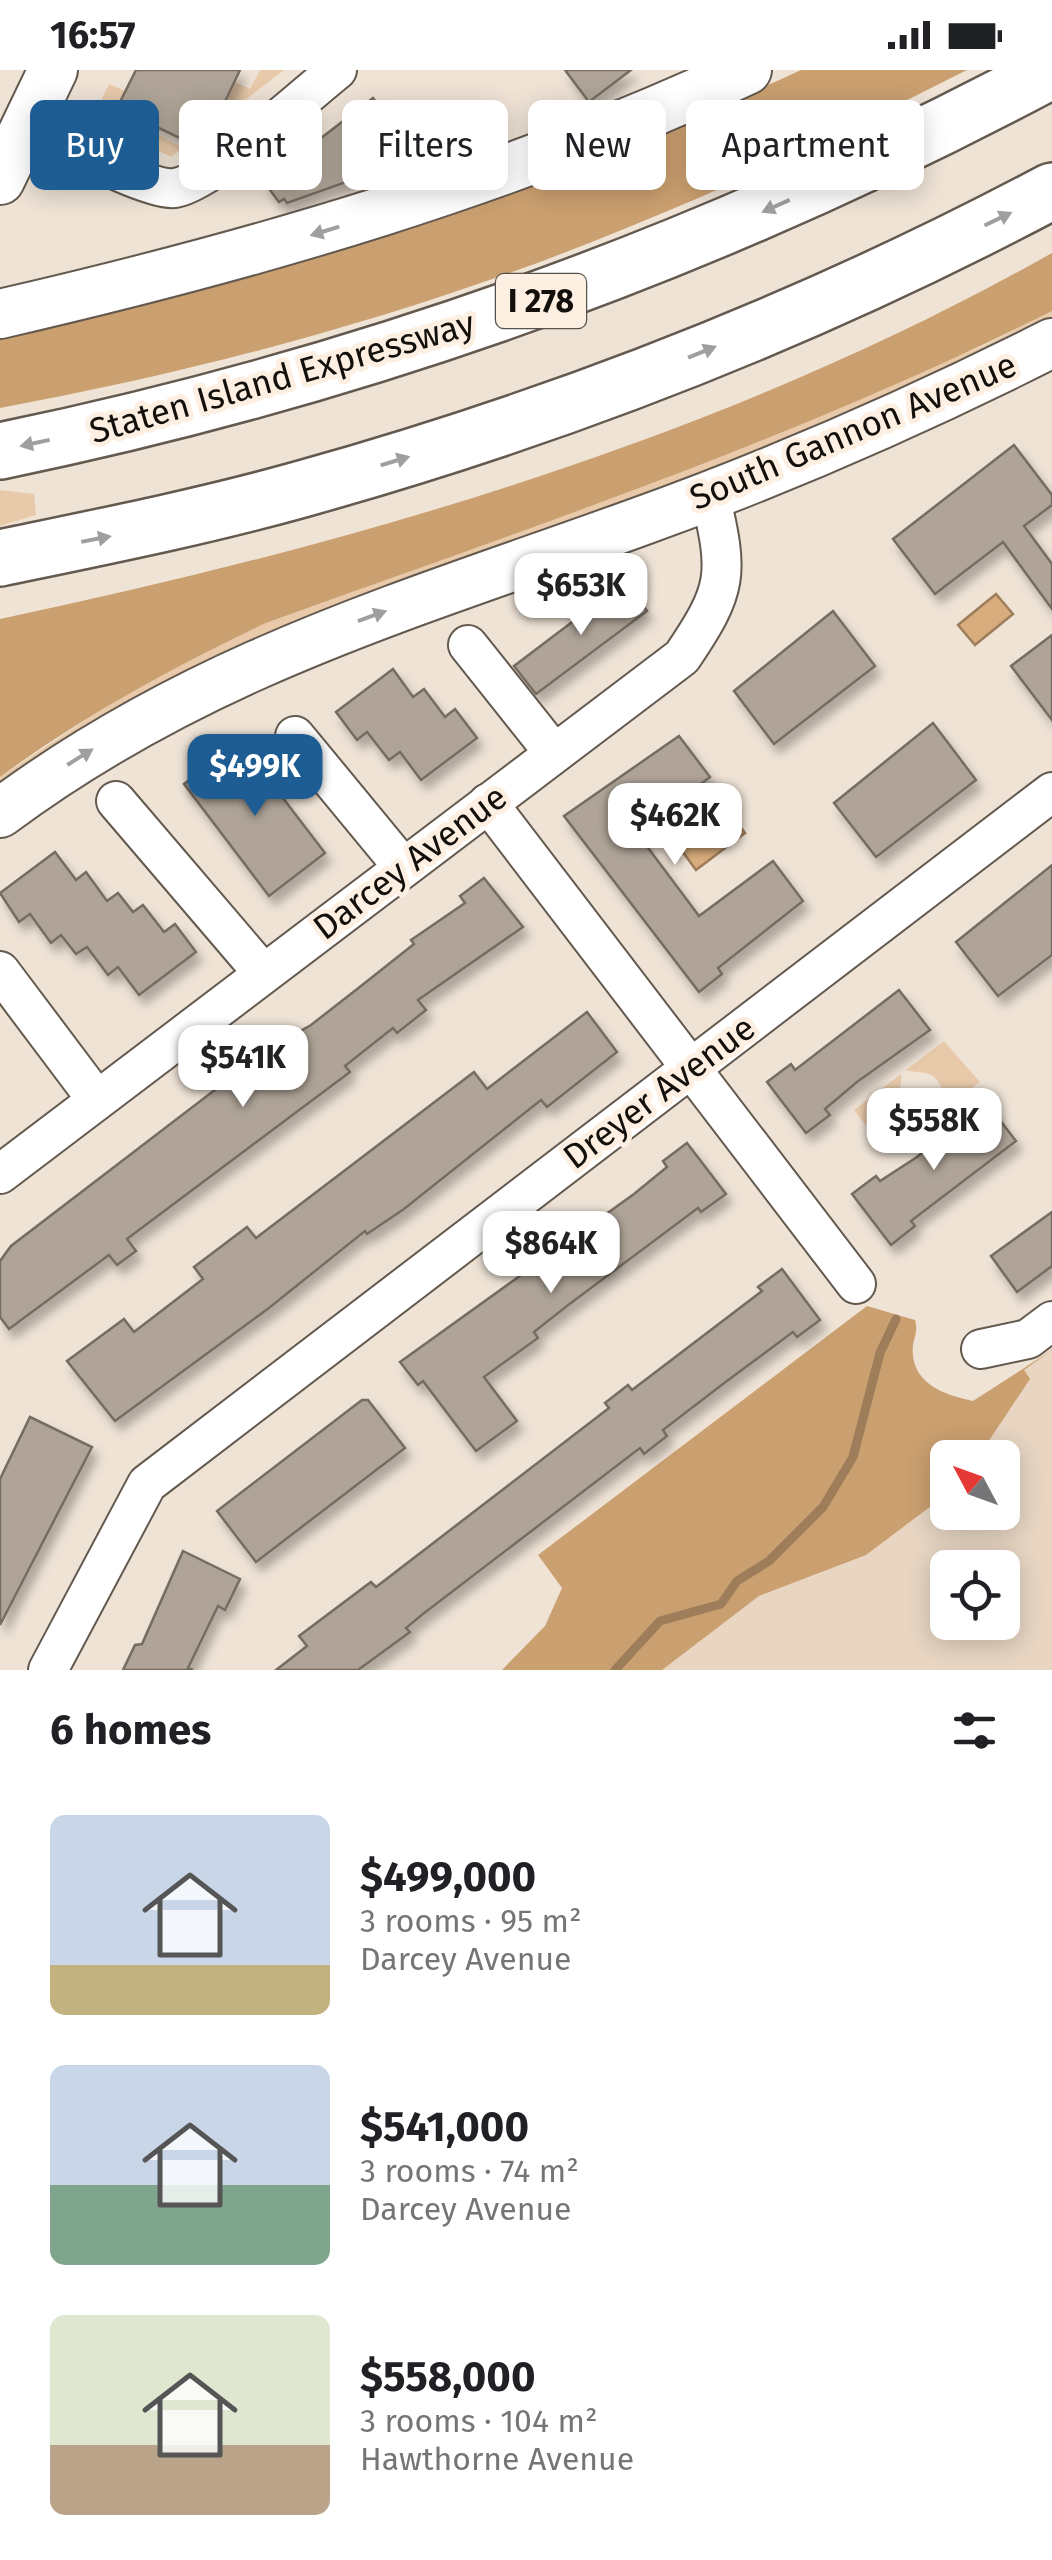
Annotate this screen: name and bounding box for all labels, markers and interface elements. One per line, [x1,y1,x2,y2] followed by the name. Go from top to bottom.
[50,12,136,58] text: 16:57
[30,100,159,190] chip: Buy
[179,100,322,190] chip: Rent
[342,100,508,190] chip: Filters
[528,100,666,190] chip: New
[686,100,924,190] chip: Apartment
[761,198,791,214] one-way arrow
[984,211,1013,228] one-way arrow
[309,224,340,239] one-way arrow
[496,274,586,328] road number: I 278
[85,302,479,452] street label: Staten Island Expressway
[683,343,1023,519] street label: South Gannon Avenue
[687,344,717,360] one-way arrow
[19,436,50,452] one-way arrow
[381,453,411,468] one-way arrow
[80,530,111,546] one-way arrow
[511,553,651,638] pin: $653K
[536,566,626,604] text: $653K
[357,608,387,623] one-way arrow
[185,734,325,819] pin: $499K
[209,747,301,785] text: $499K
[66,749,94,767] one-way arrow
[305,776,515,948] street label: Darcey Avenue
[605,783,745,868] pin: $462K
[630,796,720,834] text: $462K
[555,1006,763,1178] street label: Dreyer Avenue
[173,1025,313,1110] pin: $541K
[200,1038,286,1076] text: $541K
[864,1088,1004,1173] pin: $558K
[889,1101,979,1139] text: $558K
[481,1211,621,1296] pin: $864K
[505,1224,597,1262] text: $864K
[930,1440,1020,1530] north arrow
[930,1440,1020,1640] map controls
[930,1550,1020,1640] button: locate
[947,1703,1002,1758] icon: filters
[50,1705,211,1755] text: 6 homes
[360,1852,536,1902] text: $499,000
[130,1855,250,1975] icon: home
[360,1902,582,1940] text: 3 rooms · 95 m²
[360,1940,572,1978] text: Darcey Avenue
[360,2102,529,2152] text: $541,000
[130,2105,250,2225] icon: home
[360,2152,579,2190] text: 3 rooms · 74 m²
[360,2190,572,2228] text: Darcey Avenue
[360,2352,535,2402] text: $558,000
[130,2355,250,2475] icon: home
[360,2402,598,2440] text: 3 rooms · 104 m²
[360,2440,634,2478] text: Hawthorne Avenue

